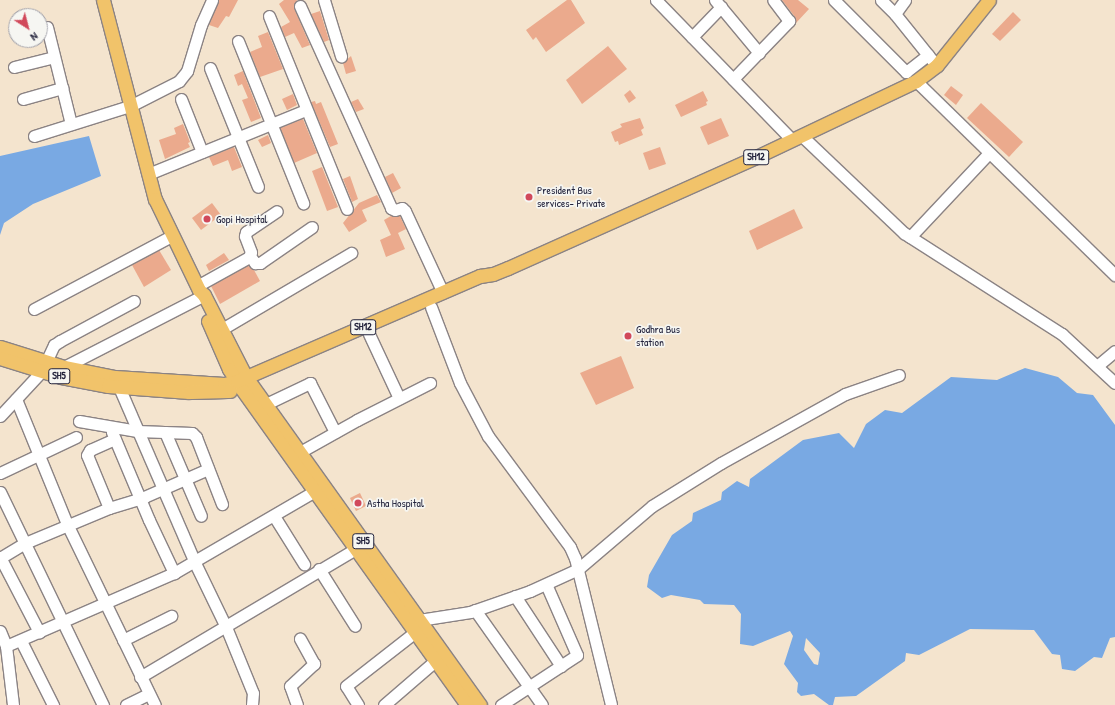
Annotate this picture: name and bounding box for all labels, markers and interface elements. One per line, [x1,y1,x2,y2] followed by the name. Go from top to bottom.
[8,8,48,48] north arrow
[28,30,41,44] text: N
[743,149,769,165] road number: SH12
[537,184,605,210] place label: President Bus services- Private
[524,192,534,202] marker: President Bus services- Private
[216,212,267,226] place label: Gopi Hospital
[201,213,213,225] marker: Gopi Hospital
[350,319,376,335] road number: SH12
[636,323,680,349] place label: Godhra Bus station
[623,331,633,341] marker: Godhra Bus station
[48,368,70,384] road number: SH5
[367,496,424,510] place label: Astha Hospital
[352,497,364,509] marker: Astha Hospital
[352,533,374,549] road number: SH5

